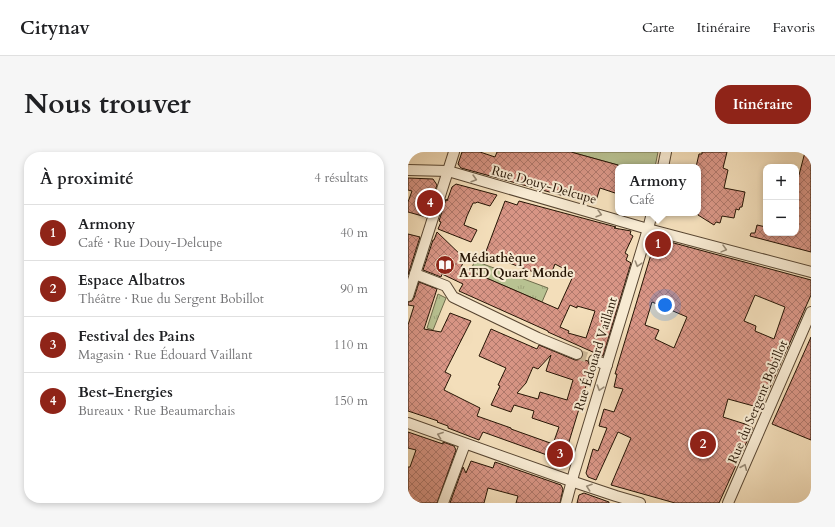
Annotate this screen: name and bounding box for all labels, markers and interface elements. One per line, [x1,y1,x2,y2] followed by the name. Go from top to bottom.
[20,15,90,41] text: Citynav
[642,18,675,37] text: Carte
[697,18,751,37] text: Itinéraire
[773,18,815,37] text: Favoris
[24,85,191,123] text: Nous trouver
[715,85,811,124] button: Itinéraire
[489,161,599,209] street label: Rue Douy-Delcupe
[615,164,701,216] popup
[763,164,799,236] map controls
[763,164,799,200] button: +
[40,167,134,190] text: À proximité
[314,169,368,187] text: 4 résultats
[629,171,687,191] text: Armony
[470,174,477,183] one-way arrow
[417,188,443,218] pin: 4
[629,191,655,209] text: Café
[763,200,799,236] button: −
[596,210,602,218] one-way arrow
[78,214,135,234] text: Armony
[50,224,56,242] text: 1
[340,224,368,242] text: 40 m
[645,229,671,259] pin: 1
[78,234,222,252] text: Café · Rue Douy-Delcupe
[721,244,728,253] one-way arrow
[459,249,574,282] place label: Médiathèque ATD Quart Monde
[434,254,456,276] library icon: Médiathèque ATD Quart Monde
[634,260,643,267] one-way arrow
[78,270,185,290] text: Espace Albatros
[50,280,56,298] text: 2
[340,280,368,298] text: 90 m
[78,290,264,308] text: Théâtre · Rue du Sergent Bobillot
[570,295,622,413] street label: Rue Édouard Vaillant
[655,295,675,315] your location
[78,326,195,346] text: Festival des Pains
[50,336,56,354] text: 3
[334,336,368,354] text: 110 m
[724,337,792,467] street label: Rue du Sergent Bobillot
[78,346,252,364] text: Magasin · Rue Édouard Vaillant
[78,382,173,402] text: Best-Energies
[596,385,605,392] one-way arrow
[50,392,56,410] text: 4
[334,392,368,410] text: 150 m
[78,402,235,420] text: Bureaux · Rue Beaumarchais
[690,429,716,459] pin: 2
[437,431,444,439] one-way arrow
[547,439,573,469] pin: 3
[739,464,747,472] one-way arrow
[586,484,593,492] one-way arrow

